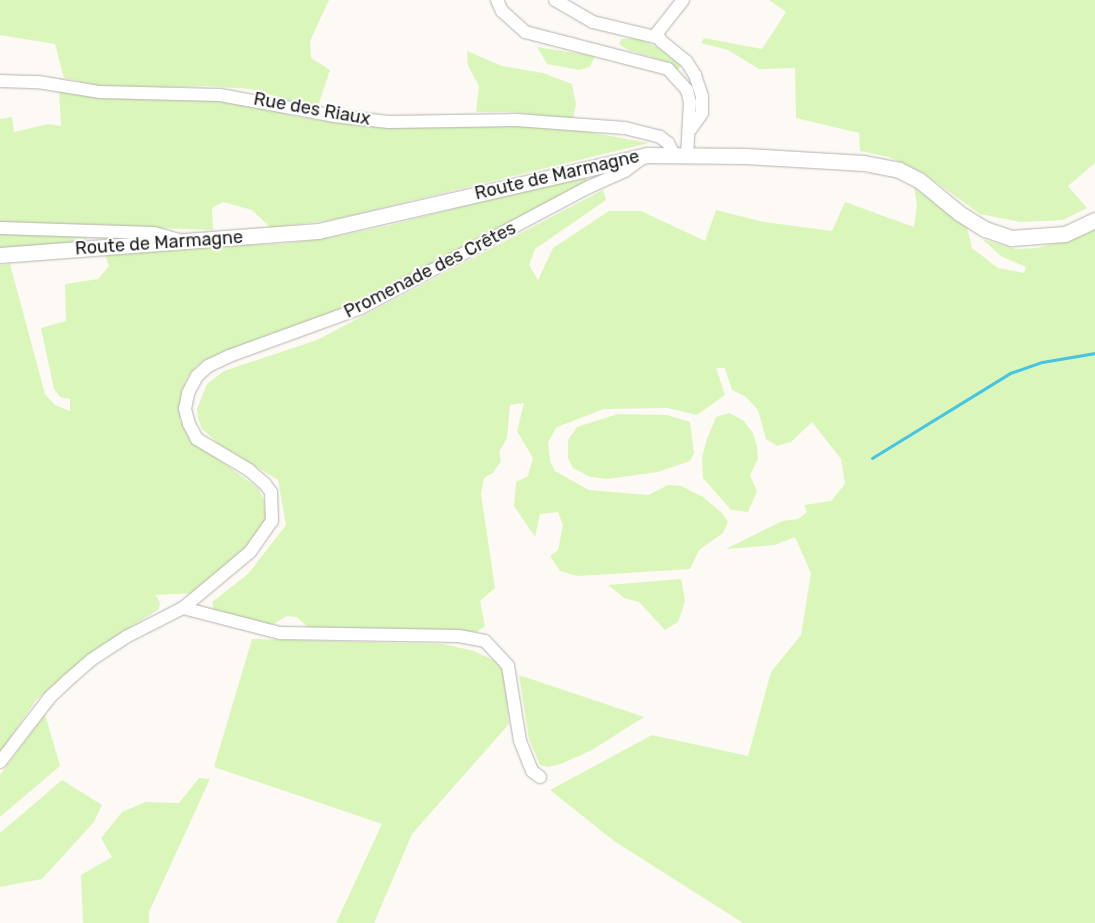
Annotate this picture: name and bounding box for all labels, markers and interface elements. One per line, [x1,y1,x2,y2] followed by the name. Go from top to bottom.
[252,88,372,130] street label: Rue des Riaux
[473,146,641,204] street label: Route de Marmagne
[340,217,520,323] street label: Promenade des Crêtes
[74,226,244,260] street label: Route de Marmagne

